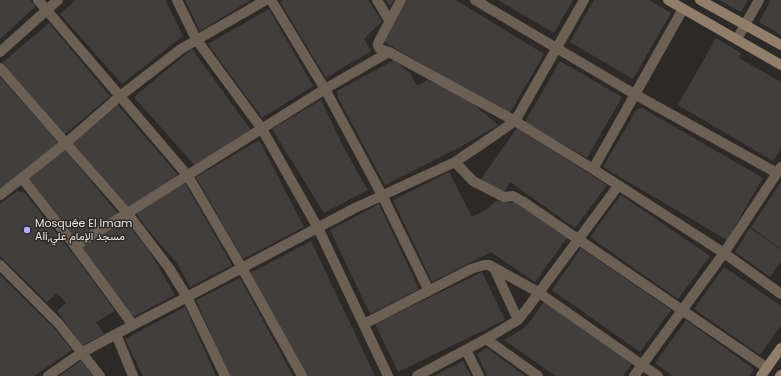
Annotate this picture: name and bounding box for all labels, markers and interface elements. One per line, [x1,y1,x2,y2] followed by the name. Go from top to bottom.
[35,217,132,243] place label: Mosquée El Imam Ali,مسجد الإمام علي
[22,225,32,235] marker: Mosquée El Imam Ali,مسجد الإمام علي

